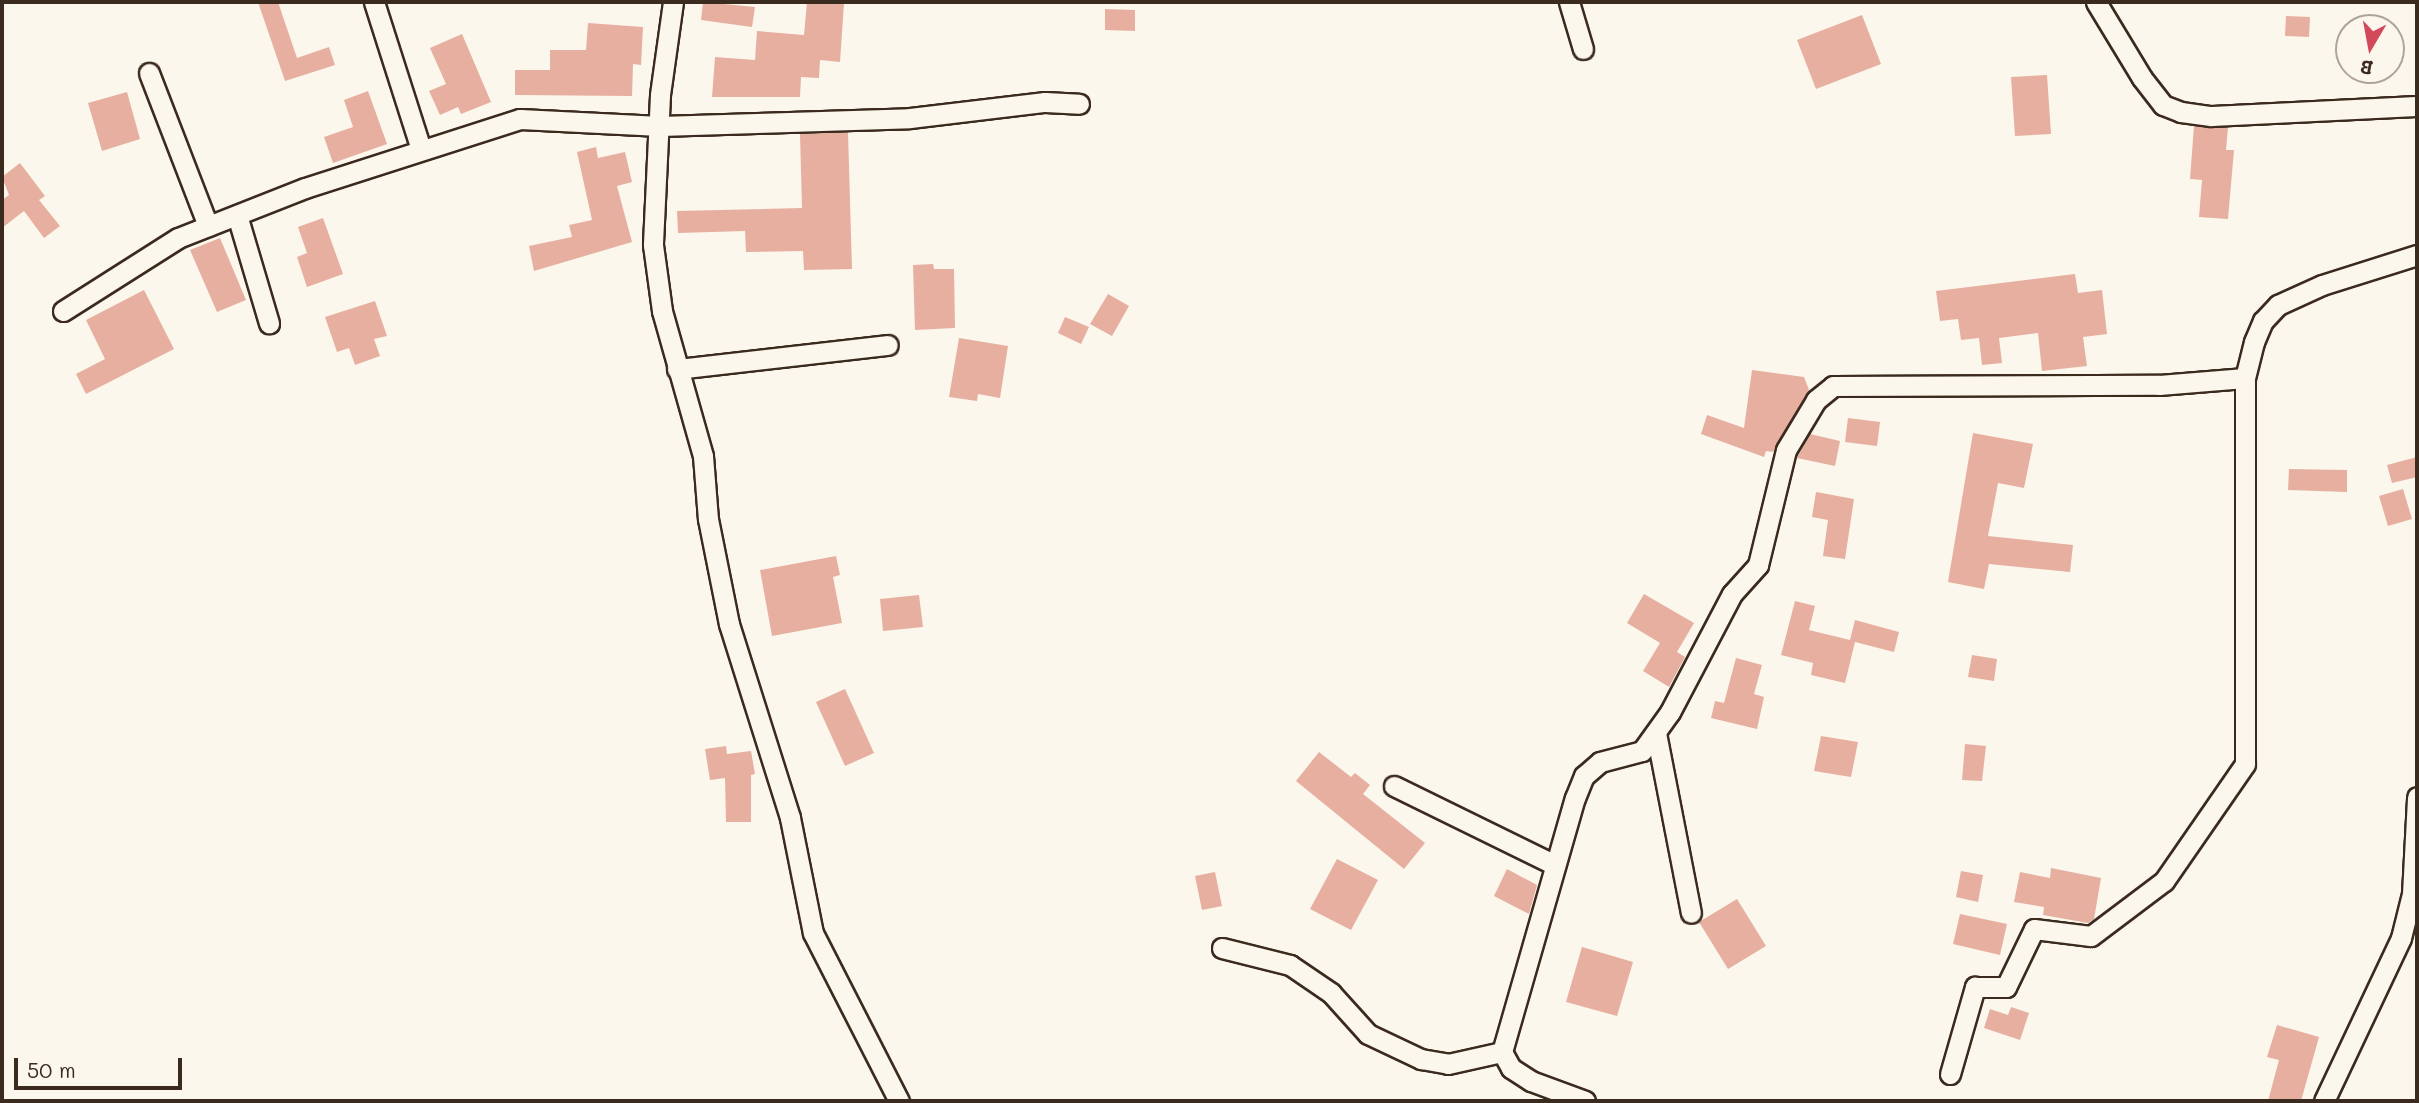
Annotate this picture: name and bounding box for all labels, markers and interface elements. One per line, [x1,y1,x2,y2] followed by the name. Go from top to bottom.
[2335,14,2405,84] north arrow
[2358,55,2375,82] text: B
[18,1044,186,1088] scale bar
[27,1056,76,1083] text: 50 m

